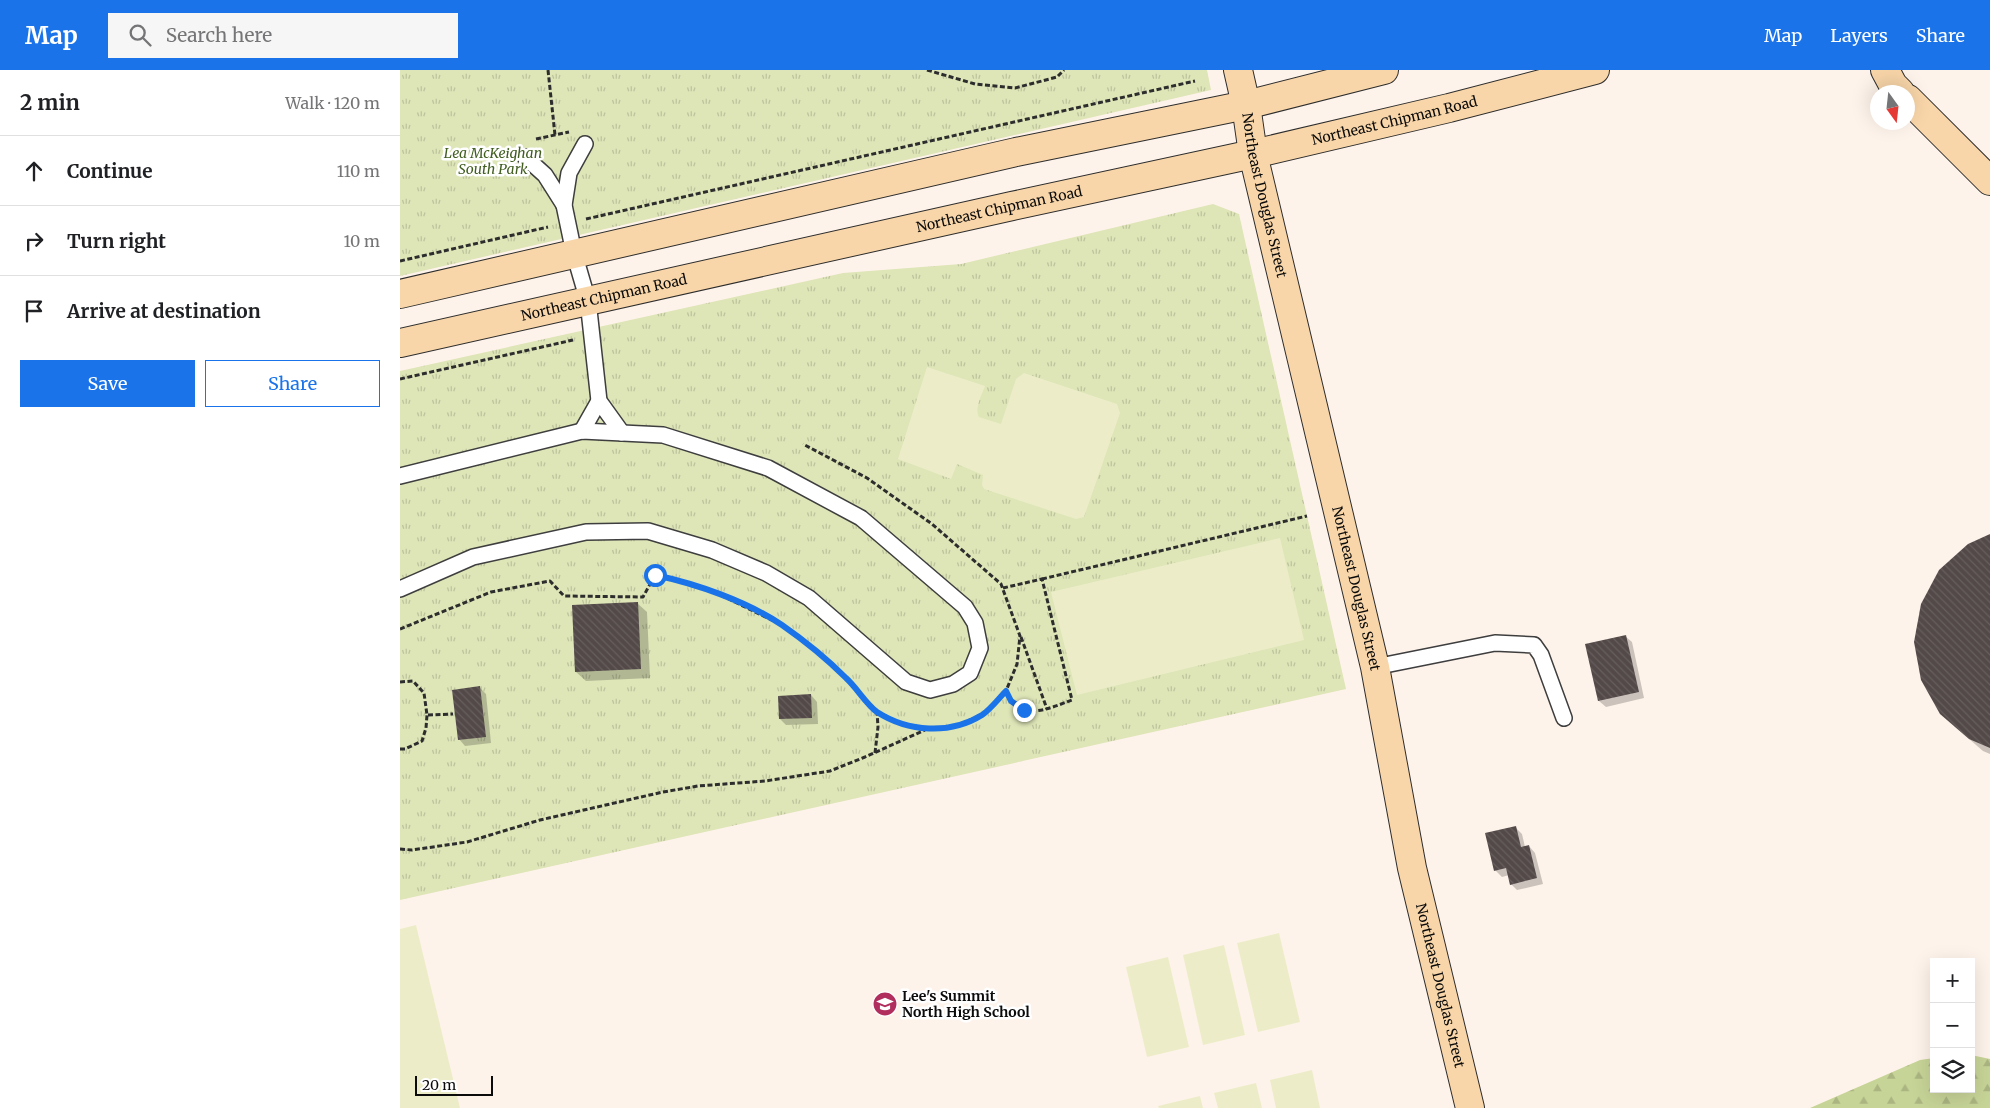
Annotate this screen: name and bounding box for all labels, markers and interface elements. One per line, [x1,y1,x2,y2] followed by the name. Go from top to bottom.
[108,13,458,58] search box
[25,20,78,51] text: Map
[126,21,154,49] icon: search
[166,23,272,47] text: Search here
[1764,24,1802,47] text: Map
[1830,24,1888,47] text: Layers
[1916,24,1965,47] text: Share
[1870,85,1915,130] north arrow
[20,89,80,116] text: 2 min
[1310,92,1480,149] street label: Northeast Chipman Road
[285,93,380,113] text: Walk · 120 m
[1238,112,1291,280] street label: Northeast Douglas Street
[444,144,542,178] park label: Lea McKeighan South Park
[20,157,48,185] icon: ahead
[67,159,153,183] text: Continue
[337,161,380,181] text: 110 m
[914,182,1085,236] street label: Northeast Chipman Road
[20,227,48,255] icon: right
[67,229,166,253] text: Turn right
[343,231,380,251] text: 10 m
[519,270,689,325] street label: Northeast Chipman Road
[20,297,48,325] icon: arrive
[67,299,261,323] text: Arrive at destination
[20,360,195,407] button: Save
[205,360,380,407] button: Share
[1328,504,1385,673] street label: Northeast Douglas Street
[644,564,667,587] route start
[1013,699,1036,722] route end
[1412,902,1469,1070] street label: Northeast Douglas Street
[1930,958,1975,1093] map controls
[1930,958,1975,1003] button: +
[902,987,1030,1021] place label: Lee's Summit North High School
[872,991,898,1017] school or university icon: Lee's Summit North High School
[1930,1003,1975,1048] button: −
[1930,1048,1975,1093] button: layers
[415,1073,492,1096] scale bar
[422,1076,456,1094] text: 20 m

